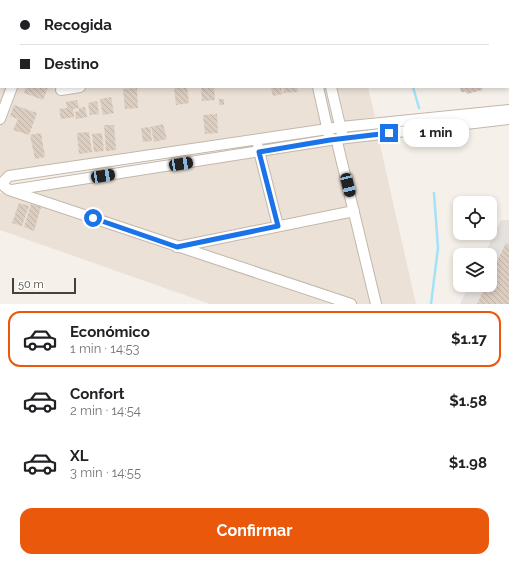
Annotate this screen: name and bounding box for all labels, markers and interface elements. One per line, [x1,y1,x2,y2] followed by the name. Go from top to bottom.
[44,16,112,34] text: Recogida
[44,55,99,73] text: Destino
[403,119,469,147] callout: 1 min
[380,124,398,142] route end
[420,125,452,140] text: 1 min
[168,156,194,172] car
[90,168,116,184] car
[339,172,357,198] car
[453,196,497,292] map controls
[453,196,497,240] button: locate
[84,209,102,227] route start
[453,248,497,292] button: layers
[12,276,76,295] scale bar
[18,278,44,291] text: 50 m
[22,321,58,357] icon: car
[70,323,150,341] text: Económico
[451,330,487,348] text: $1.17
[70,341,139,356] text: 1 min · 14:53
[22,383,58,419] icon: car
[70,385,124,403] text: Confort
[449,392,487,410] text: $1.58
[70,403,141,418] text: 2 min · 14:54
[22,445,58,481] icon: car
[70,447,88,465] text: XL
[449,454,487,472] text: $1.98
[70,465,141,480] text: 3 min · 14:55
[20,508,489,554] button: Confirmar

